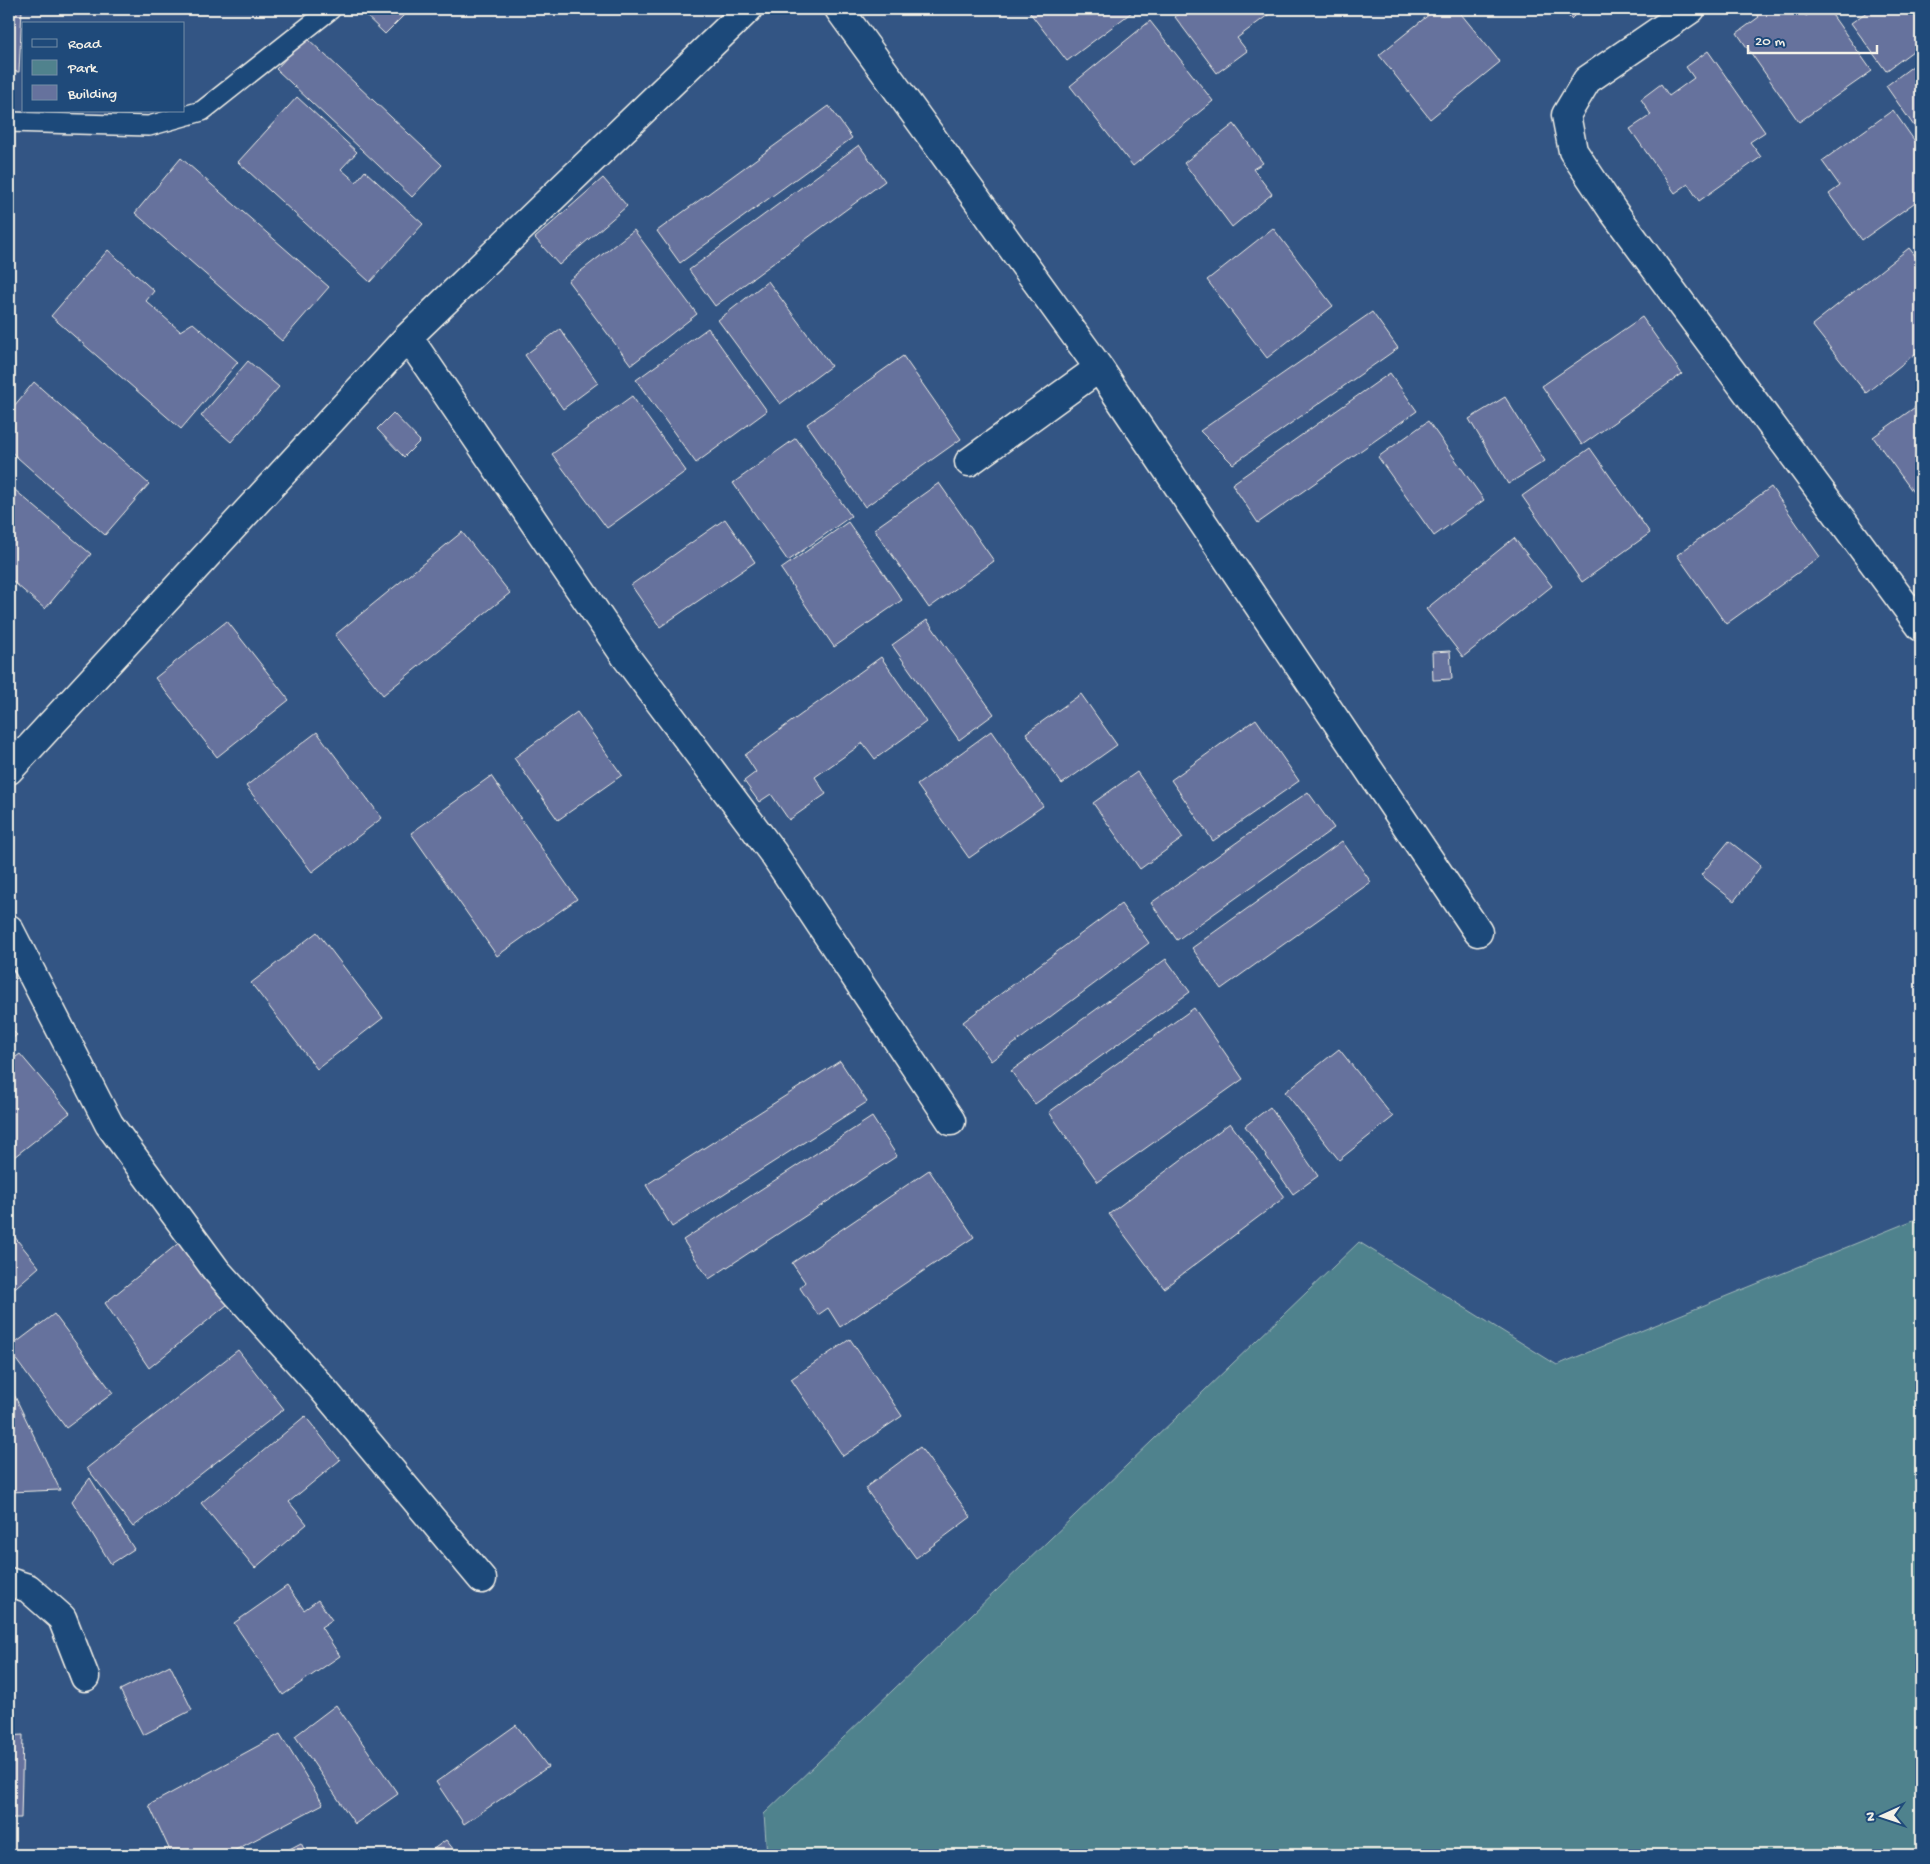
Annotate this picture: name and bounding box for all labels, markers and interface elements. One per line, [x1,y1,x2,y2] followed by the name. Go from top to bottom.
[22,22,185,112] legend
[1748,22,1876,54] scale bar
[1755,33,1785,51] text: 20 m
[68,36,102,54] text: Road
[67,60,98,78] text: Park
[67,86,117,104] text: Building
[1858,1792,1908,1842] north arrow
[1863,1812,1880,1822] text: N

